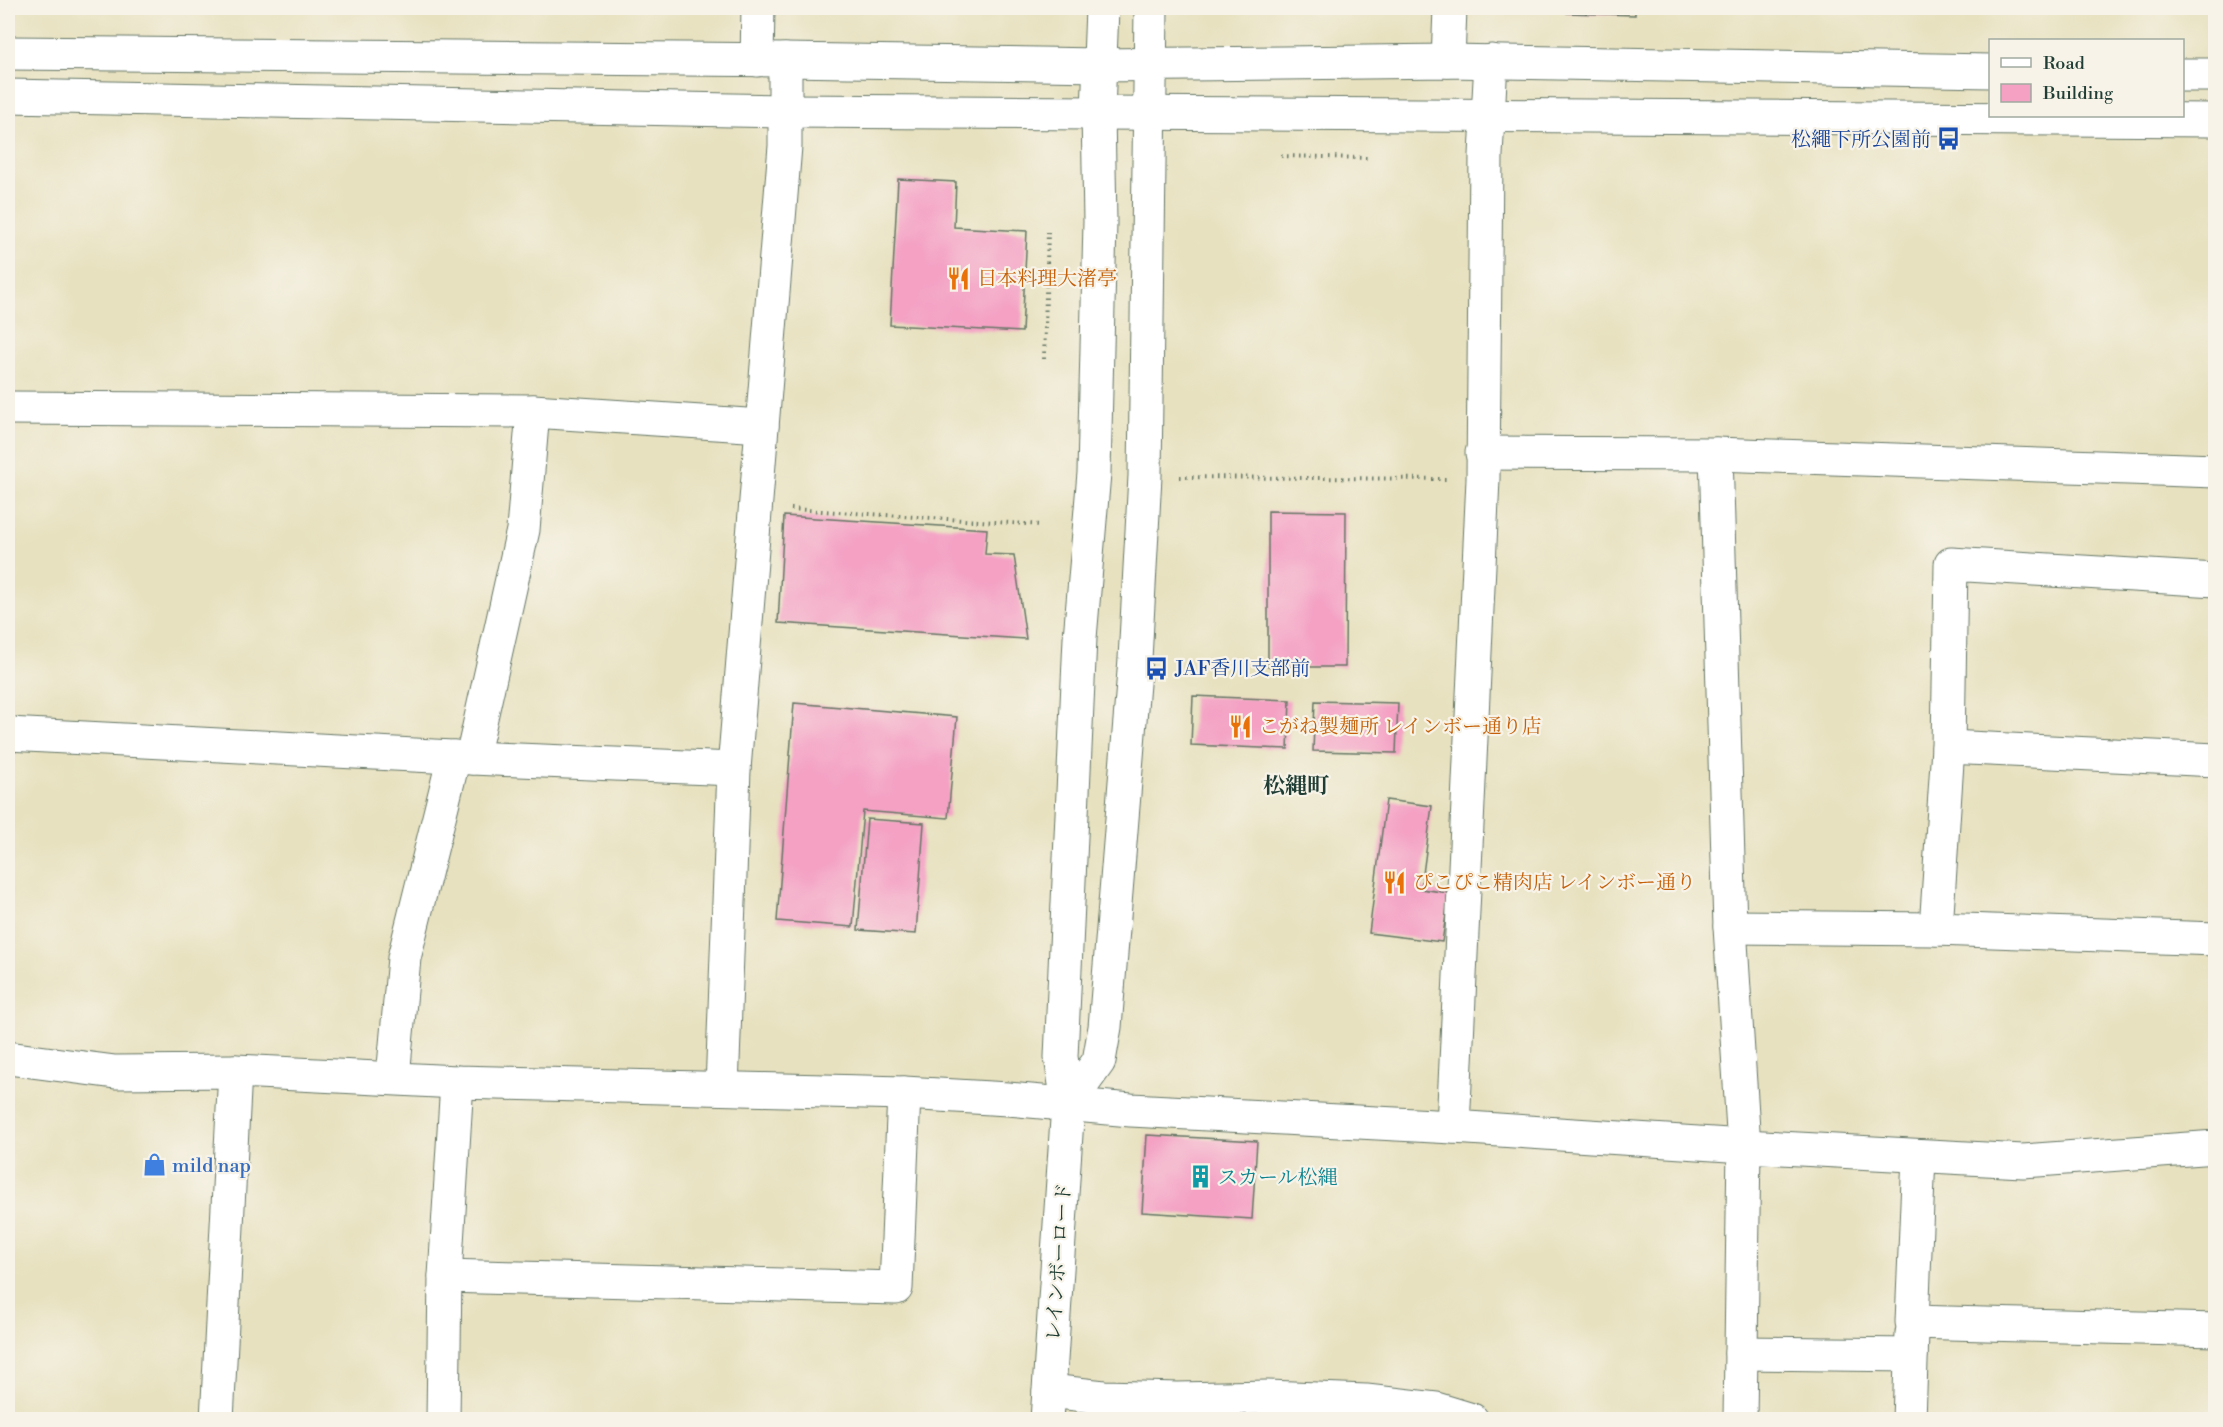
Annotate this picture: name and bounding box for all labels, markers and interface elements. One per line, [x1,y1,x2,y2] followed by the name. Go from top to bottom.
[1989,39,2184,117] legend
[2043,52,2086,75] text: Road
[2042,82,2114,105] text: Building
[1936,126,1962,152] bus stop icon: 松繩下所公園前
[1791,128,1931,153] place label: 松繩下所公園前
[946,265,972,291] restaurant icon: 日本料理大渚亭
[977,267,1117,292] place label: 日本料理大渚亭
[1144,655,1170,681] bus stop icon: JAF香川支部前
[1174,657,1310,682] place label: JAF香川支部前
[1228,713,1254,739] restaurant icon: こがね製麺所 レインボー通り店
[1259,715,1542,740] place label: こがね製麺所 レインボー通り店
[1263,773,1329,800] district label: 松縄町
[1382,869,1408,895] restaurant icon: ぴこぴこ精肉店 レインボー通り
[1413,871,1696,896] place label: ぴこぴこ精肉店 レインボー通り
[141,1152,167,1178] shop icon: mild nap
[172,1154,251,1179] place label: mild nap
[1187,1164,1213,1190] building icon: スカール松縄
[1218,1166,1338,1191] place label: スカール松縄
[1041,1182,1078,1342] street label: レインボーロード

